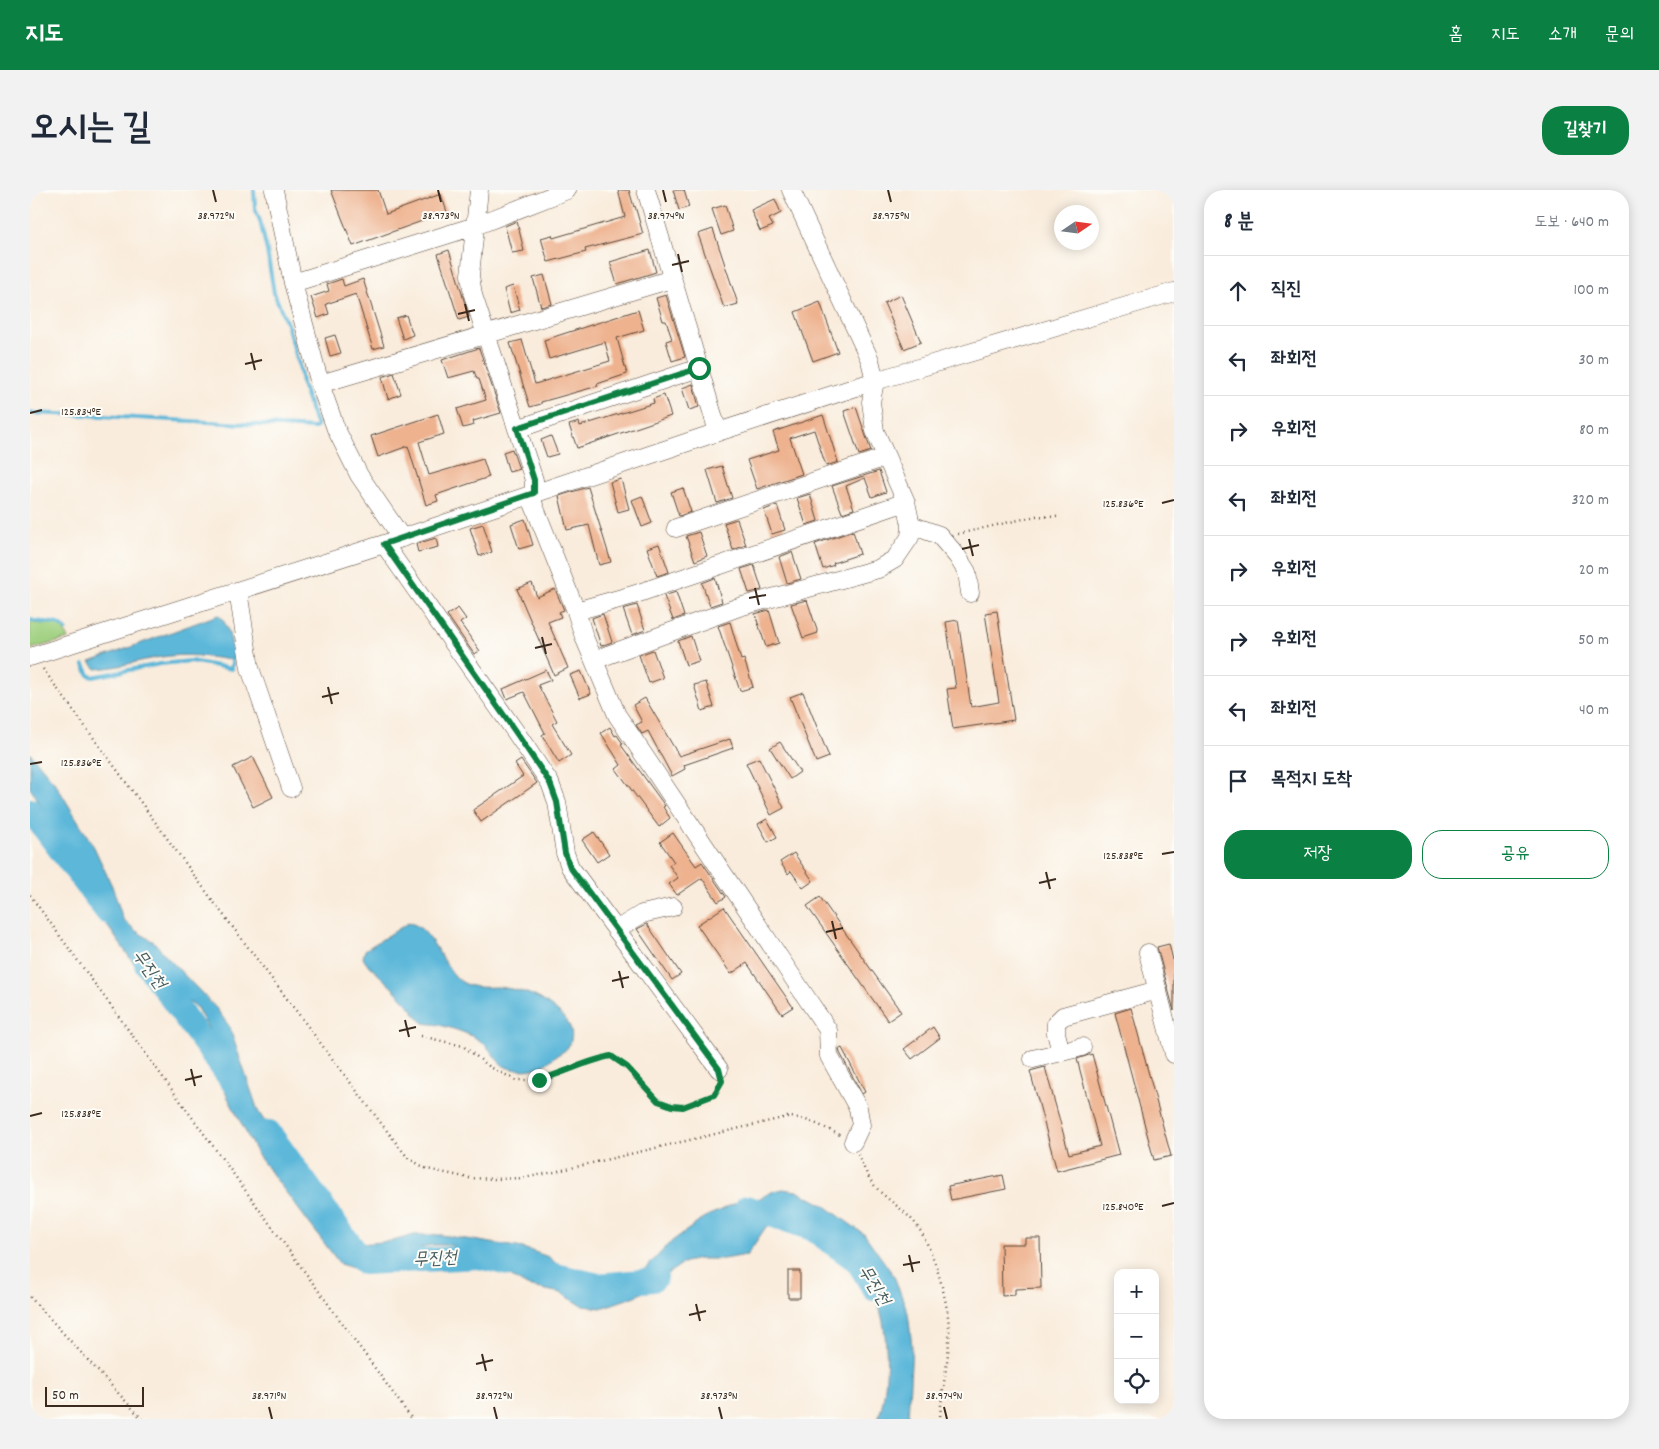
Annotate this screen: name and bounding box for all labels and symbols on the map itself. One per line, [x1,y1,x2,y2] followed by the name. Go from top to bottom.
[1054,205,1099,250] north arrow
[197,208,235,225] text: 38.972°N
[422,208,460,225] text: 38.973°N
[648,208,685,225] text: 38.974°N
[872,208,910,225] text: 38.975°N
[688,357,711,380] route start
[61,404,101,421] text: 125.834°E
[1103,496,1144,513] text: 125.836°E
[61,755,102,772] text: 125.836°E
[1103,848,1143,865] text: 125.838°E
[125,945,172,996] water label: 무진천
[528,1069,551,1092] route end
[61,1106,101,1123] text: 125.838°E
[1102,1199,1144,1216] text: 125.840°E
[413,1246,459,1274] water label: 무진천
[851,1261,896,1312] water label: 무진천
[45,1384,144,1407] scale bar
[252,1388,286,1405] text: 38.971°N
[475,1388,513,1405] text: 38.972°N
[700,1388,738,1405] text: 38.973°N
[926,1388,963,1405] text: 38.974°N

